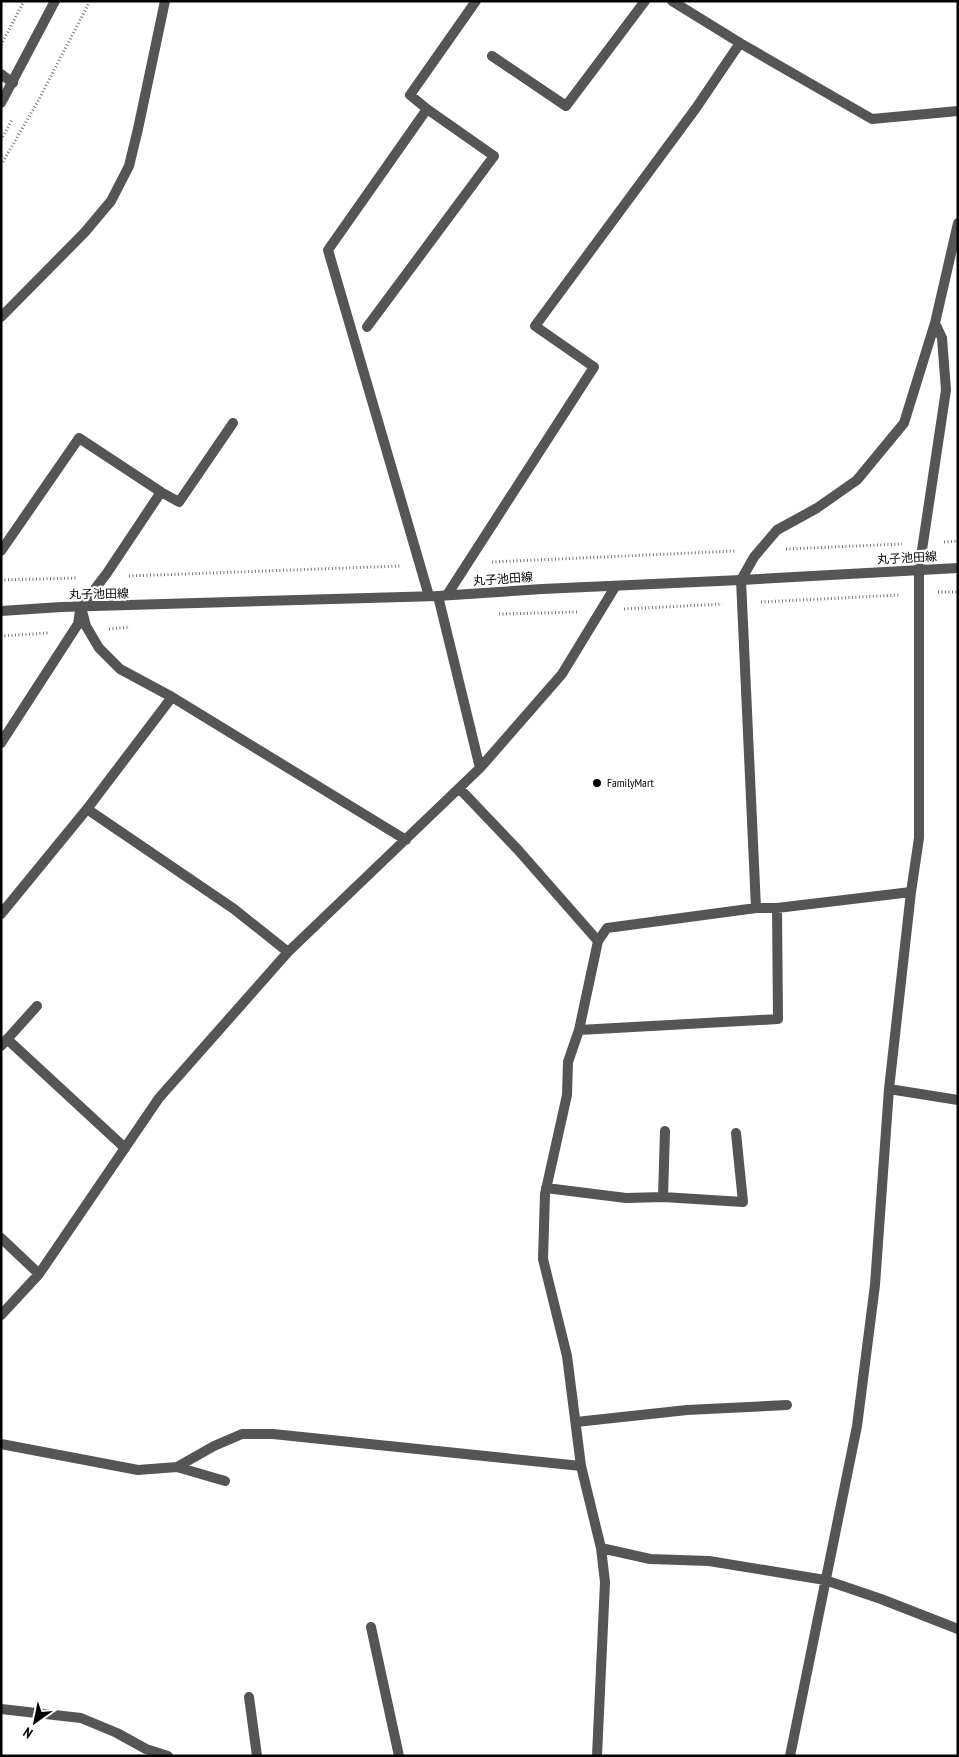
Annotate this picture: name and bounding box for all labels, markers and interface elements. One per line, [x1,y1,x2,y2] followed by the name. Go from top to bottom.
[877,548,937,567] street label: 丸子池田線
[473,569,533,588] street label: 丸子池田線
[69,585,129,602] street label: 丸子池田線
[607,775,655,790] place label: FamilyMart
[591,777,603,789] marker: FamilyMart
[10,1697,60,1747] north arrow
[20,1723,36,1743] text: N

